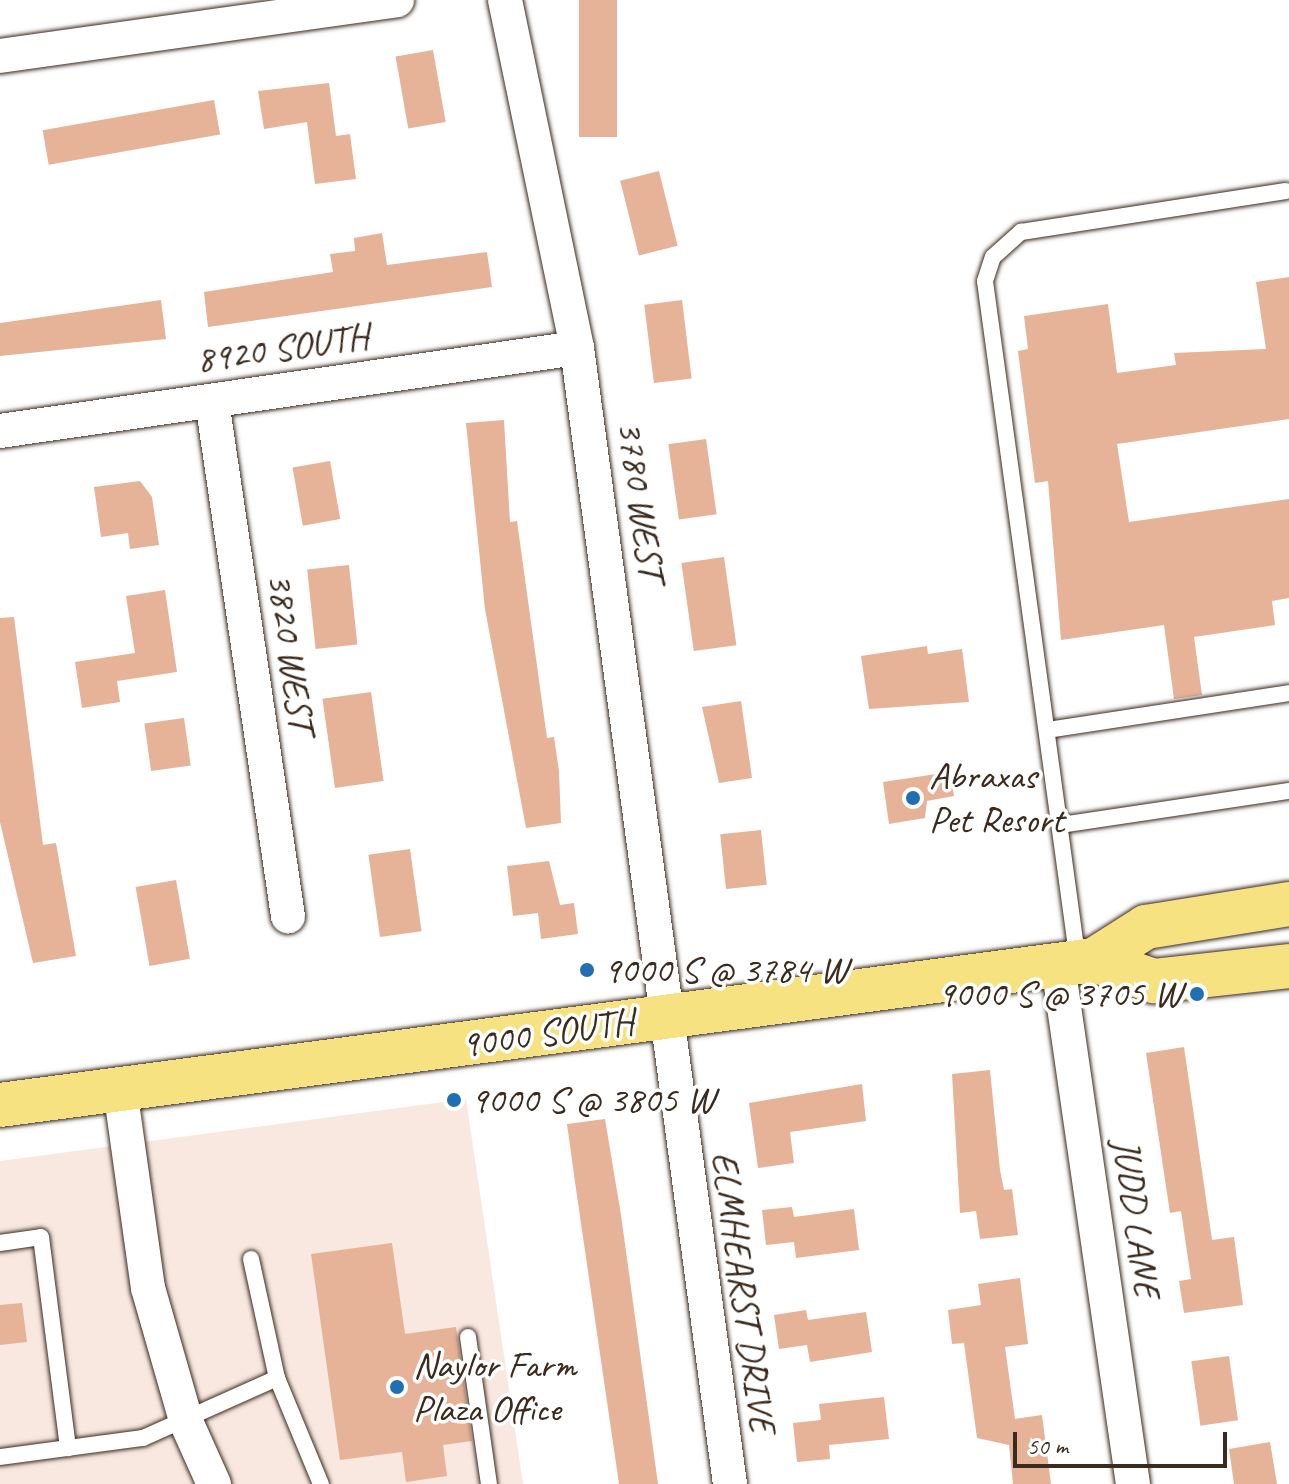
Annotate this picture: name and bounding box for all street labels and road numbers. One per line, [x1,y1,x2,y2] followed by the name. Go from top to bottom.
[193,313,371,383] street label: 8920 SOUTH
[607,418,675,582] street label: 3780 WEST
[257,570,325,734] street label: 3820 WEST
[458,998,636,1068] street label: 9000 SOUTH
[1103,1136,1171,1300] street label: JUDD LANE
[702,1149,786,1435] street label: ELMHEARST DRIVE

